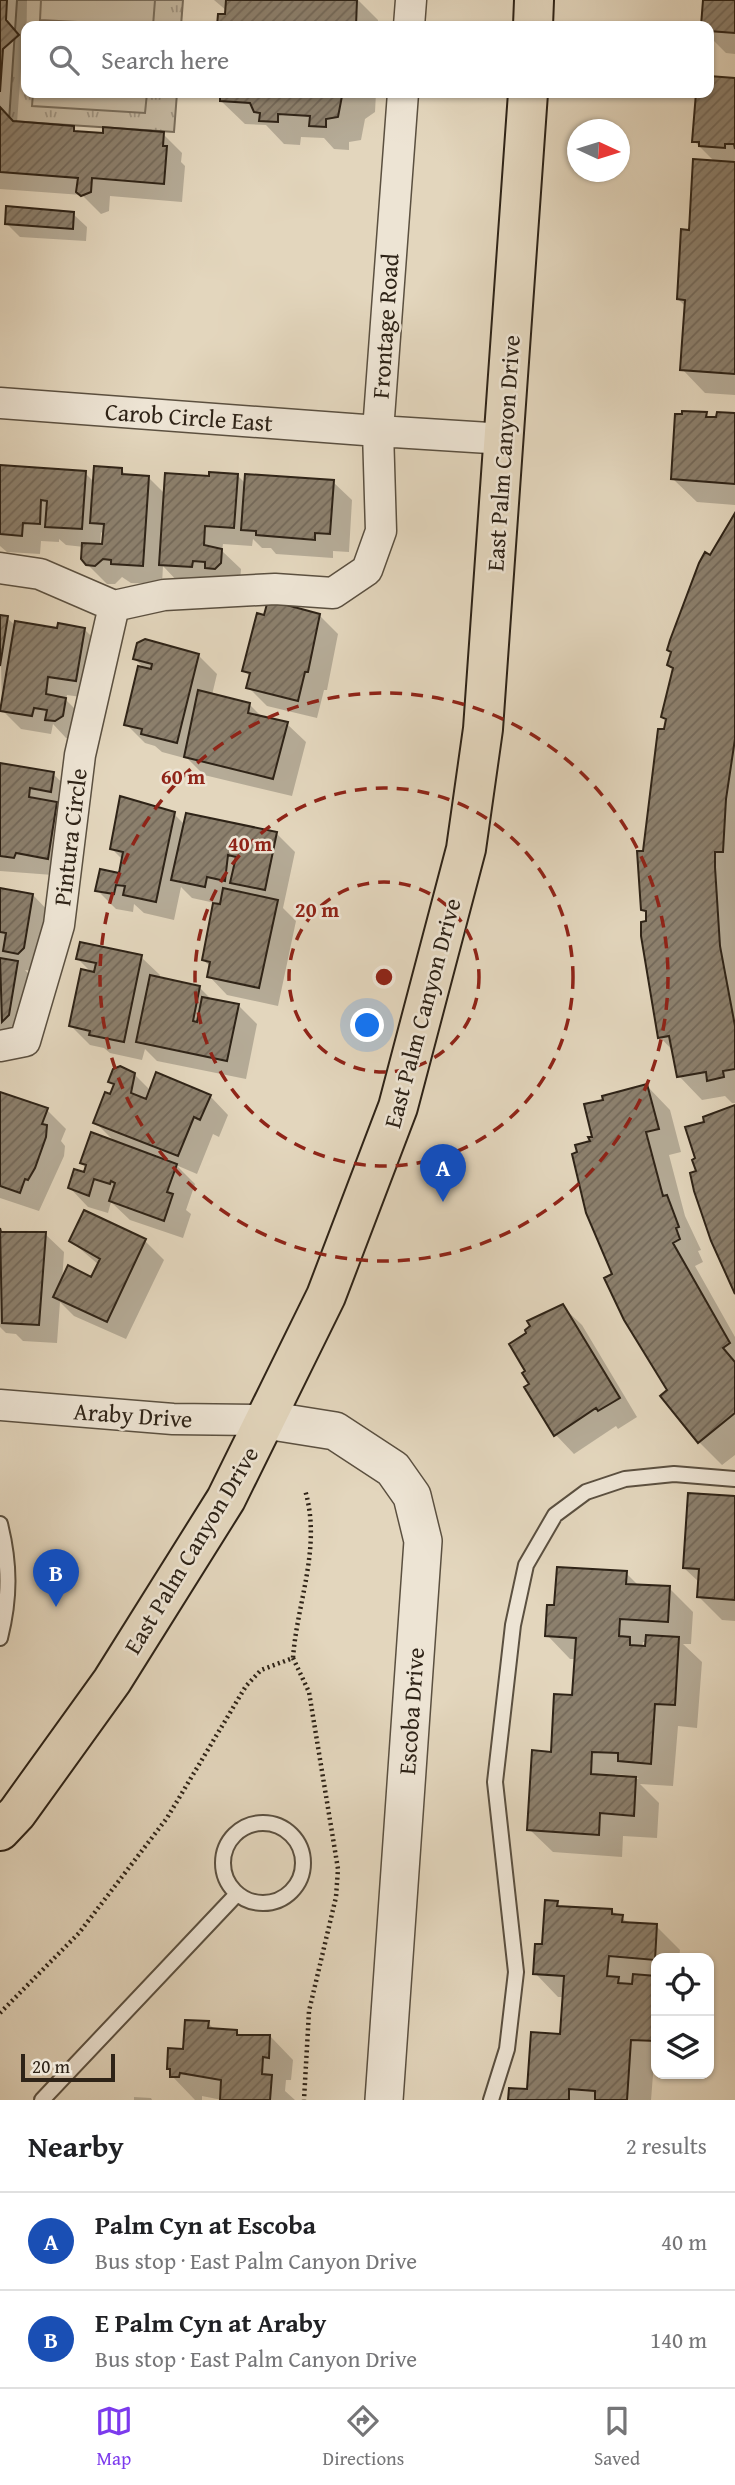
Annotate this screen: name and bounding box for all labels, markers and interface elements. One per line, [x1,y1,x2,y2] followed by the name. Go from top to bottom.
[21,21,714,98] search box
[101,40,229,79] text: Search here
[45,41,83,79] icon: search
[567,119,630,182] north arrow
[362,252,408,400] street label: Frontage Road
[477,334,529,572] street label: East Palm Canyon Drive
[104,394,275,440] street label: Carob Circle East
[161,761,205,792] text: 60 m
[44,766,96,908] street label: Pintura Circle
[228,828,272,859] text: 40 m
[295,894,339,925] text: 20 m
[374,894,470,1132] street label: East Palm Canyon Drive
[372,965,396,989] centre of rings
[350,1008,384,1042] your location
[420,1144,466,1202] pin: A
[72,1393,194,1437] street label: Araby Drive
[115,1439,267,1661] street label: East Palm Canyon Drive
[33,1549,79,1607] pin: B
[389,1646,433,1776] street label: Escoba Drive
[651,1953,714,2079] map controls
[651,1953,714,2016] button: locate
[651,2016,714,2079] button: layers
[21,2051,116,2083] scale bar
[32,2052,70,2080] text: 20 m
[28,2124,124,2168] text: Nearby
[626,2129,707,2162] text: 2 results
[95,2205,316,2244] text: Palm Cyn at Escoba
[44,2225,58,2258] text: A
[661,2225,707,2258] text: 40 m
[95,2244,417,2277] text: Bus stop · East Palm Canyon Drive
[95,2303,326,2342] text: E Palm Cyn at Araby
[44,2323,58,2356] text: B
[650,2323,707,2356] text: 140 m
[95,2342,417,2375] text: Bus stop · East Palm Canyon Drive
[95,2402,133,2472] tab: Map
[323,2402,404,2472] tab: Directions
[594,2402,640,2472] tab: Saved

